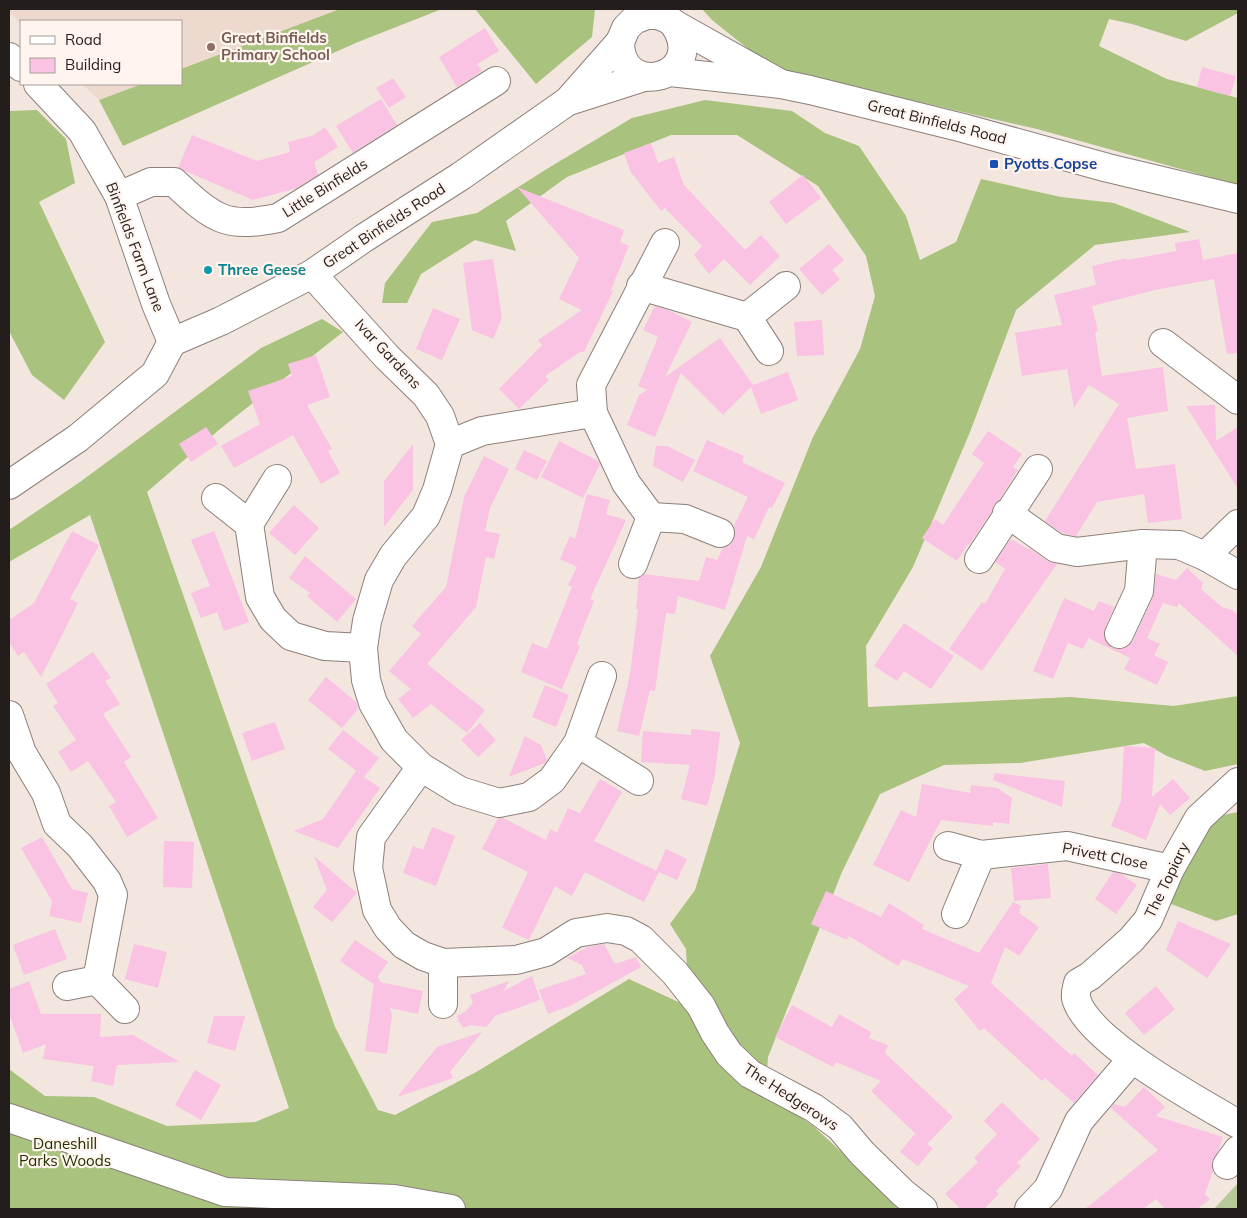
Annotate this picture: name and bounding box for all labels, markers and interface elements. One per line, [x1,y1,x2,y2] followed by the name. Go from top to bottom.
[20,20,182,85] legend
[221,28,330,64] place label: Great Binfields Primary School
[65,30,102,49] text: Road
[205,41,217,53] marker: Great Binfields Primary School
[65,55,121,74] text: Building
[866,95,1009,148] street label: Great Binfields Road
[279,154,371,221] street label: Little Binfields
[1004,154,1097,173] place label: Pyotts Copse
[988,158,1000,170] marker: Pyotts Copse
[102,179,169,314] street label: Binfields Farm Lane
[319,179,449,272] street label: Great Binfields Road
[218,260,306,279] place label: Three Geese
[202,264,214,276] marker: Three Geese
[351,315,426,393] street label: Ivar Gardens
[1061,838,1150,873] street label: Privett Close
[1140,839,1193,921] street label: The Topiary
[740,1059,843,1134] street label: The Hedgerows
[19,1134,111,1170] park label: Daneshill Parks Woods

